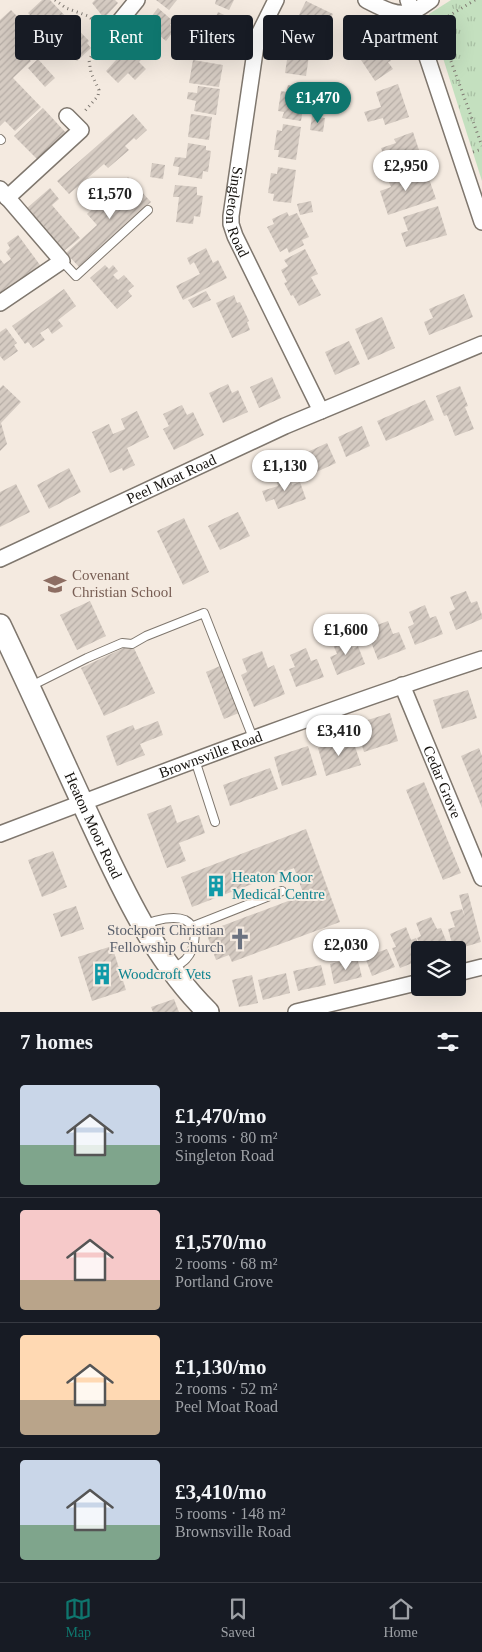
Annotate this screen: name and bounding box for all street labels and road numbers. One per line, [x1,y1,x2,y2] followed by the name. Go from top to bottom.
[223,166,252,260] street label: Singleton Road
[124,451,219,507] street label: Peel Moat Road
[157,728,265,781] street label: Brownsville Road
[420,743,464,821] street label: Cedar Grove
[61,770,125,882] street label: Heaton Moor Road

